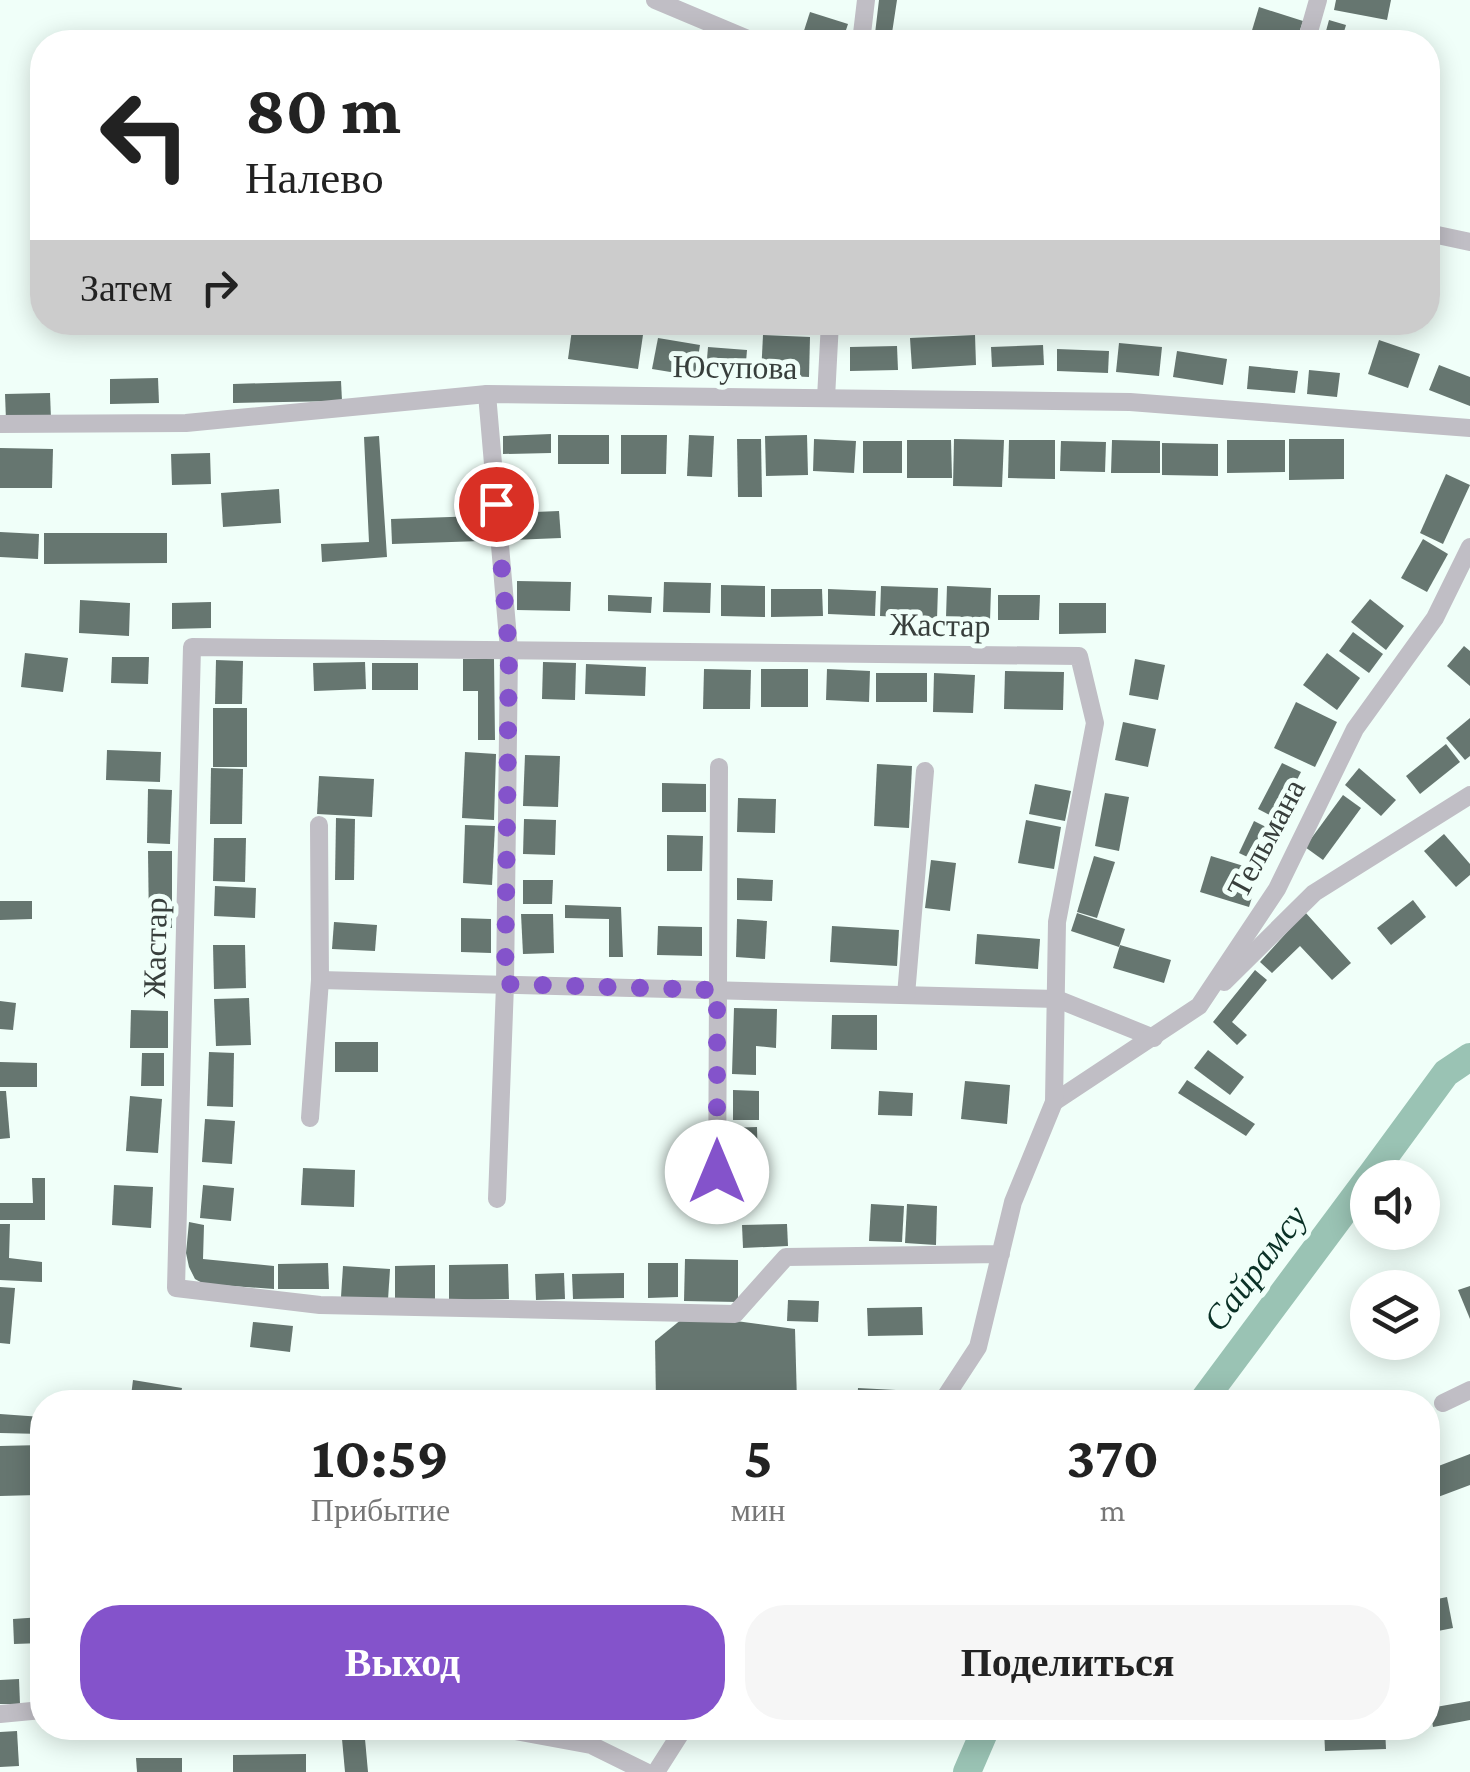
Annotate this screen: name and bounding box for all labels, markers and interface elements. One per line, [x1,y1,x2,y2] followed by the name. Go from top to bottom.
[80,70,210,200] icon: left
[245,70,401,148] text: 80 m
[245,153,384,203] text: Налево
[192,260,247,315] icon: right
[80,267,172,309] text: Затем
[672,348,798,386] street label: Юсупова
[454,462,539,547] pin
[469,477,524,532] icon: arrive
[889,606,991,644] street label: Жастар
[1220,773,1312,903] street label: Тельмана
[136,897,174,999] street label: Жастар
[665,1120,769,1224] position arrow
[1350,1160,1440,1360] map controls
[1350,1160,1440,1250] button: sound
[1196,1198,1315,1339] water label: Сайрамсу
[1350,1270,1440,1360] button: layers
[312,1423,449,1490] text: 10:59
[743,1423,773,1490] text: 5
[1066,1423,1159,1490] text: 370
[311,1492,450,1528] text: Прибытие
[731,1492,785,1528] text: мин
[1100,1492,1126,1528] text: m
[80,1605,725,1720] button: Выход
[745,1605,1390,1720] button: Поделиться

